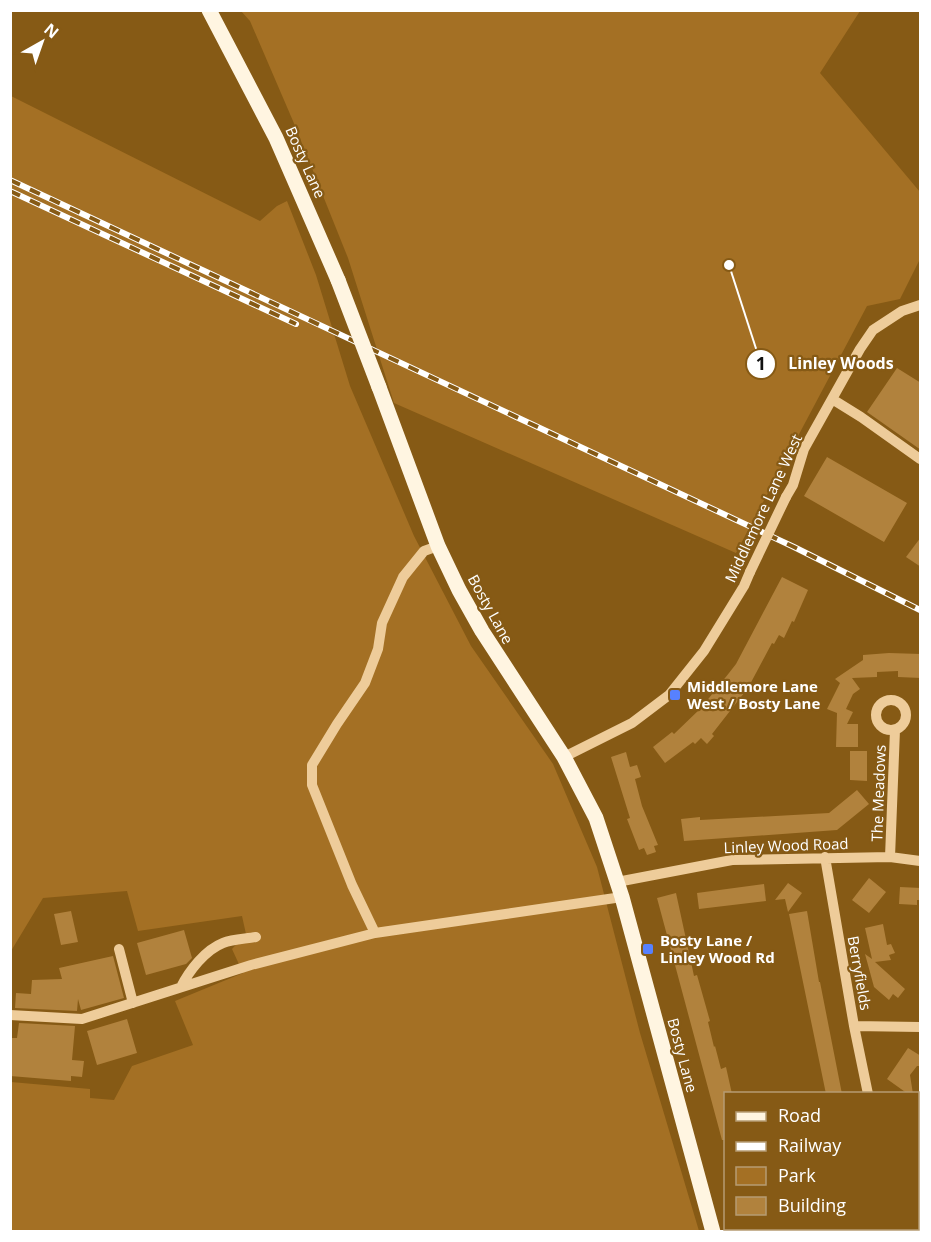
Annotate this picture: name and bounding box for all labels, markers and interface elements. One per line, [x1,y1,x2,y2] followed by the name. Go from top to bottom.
[12,12,72,72] north arrow
[40,18,64,43] text: N
[281,123,331,201] street label: Bosty Lane
[746,347,905,381] callout: Linley Woods
[756,351,766,375] text: 1
[788,352,894,374] text: Linley Woods
[720,431,806,585] street label: Middlemore Lane West
[464,571,518,647] street label: Bosty Lane
[687,676,820,713] place label: Middlemore Lane West / Bosty Lane
[668,688,682,702] marker: Middlemore Lane West / Bosty Lane
[866,744,890,842] street label: The Meadows
[723,833,849,857] street label: Linley Wood Road
[660,930,775,967] place label: Bosty Lane / Linley Wood Rd
[844,934,876,1012] street label: Berryfields
[641,942,655,956] marker: Bosty Lane / Linley Wood Rd
[663,1016,703,1094] street label: Bosty Lane
[724,1092,919,1230] legend
[778,1103,821,1127] text: Road
[778,1133,842,1157] text: Railway
[778,1163,816,1187] text: Park
[778,1193,846,1217] text: Building

